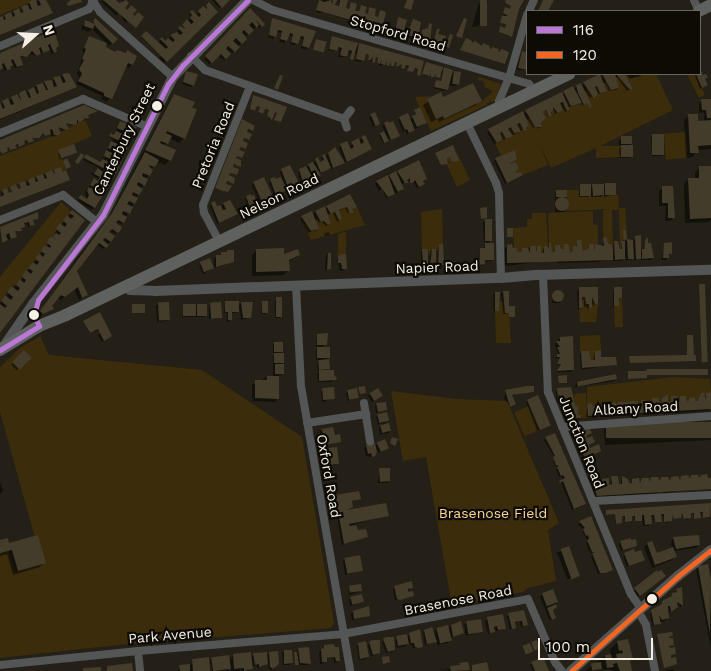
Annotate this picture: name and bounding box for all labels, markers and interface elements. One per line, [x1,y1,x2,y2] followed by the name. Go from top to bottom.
[10,10,60,60] north arrow
[526,10,701,75] legend
[348,11,448,55] street label: Stopford Road
[573,21,594,39] text: 116
[40,23,58,38] text: N
[573,46,597,64] text: 120
[89,80,159,198] street label: Canterbury Street
[188,99,238,191] street label: Pretoria Road
[152,101,162,111] unlabelled marker
[237,170,321,222] street label: Nelson Road
[395,257,479,277] street label: Napier Road
[29,310,39,320] unlabelled marker
[556,393,608,491] street label: Junction Road
[593,397,679,419] street label: Albany Road
[313,433,345,519] street label: Oxford Road
[439,505,547,521] park label: Brasenose Field
[403,581,513,619] street label: Brasenose Road
[647,594,657,604] unlabelled marker
[127,623,213,647] street label: Park Avenue
[541,628,656,660] scale bar
[546,638,590,656] text: 100 m

